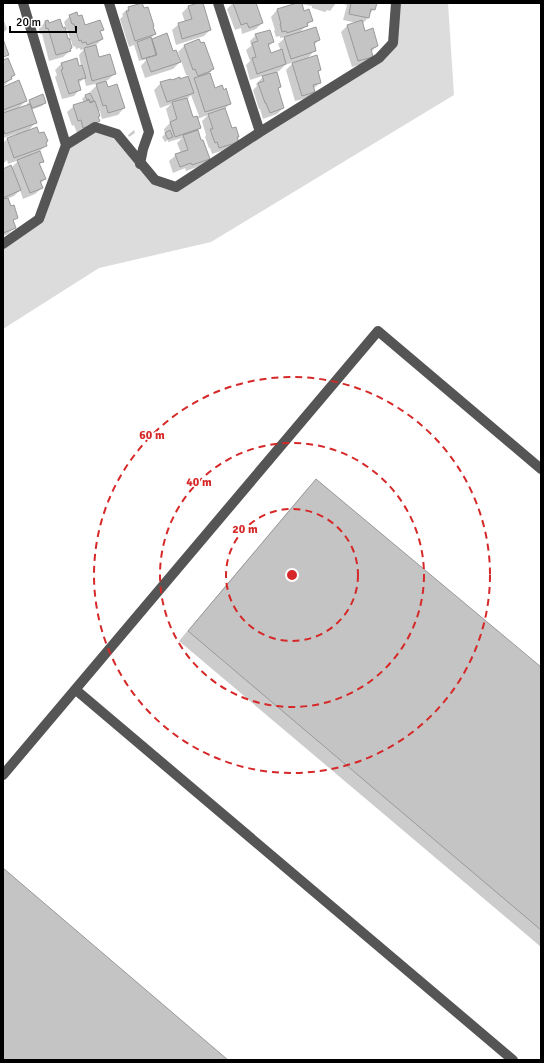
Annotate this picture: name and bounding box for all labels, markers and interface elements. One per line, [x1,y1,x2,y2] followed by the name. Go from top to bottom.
[10,8,76,34] scale bar
[16,15,41,30] text: 20 m
[139,428,165,443] text: 60 m
[186,475,212,490] text: 40 m
[232,522,258,537] text: 20 m
[285,568,299,582] centre of rings

